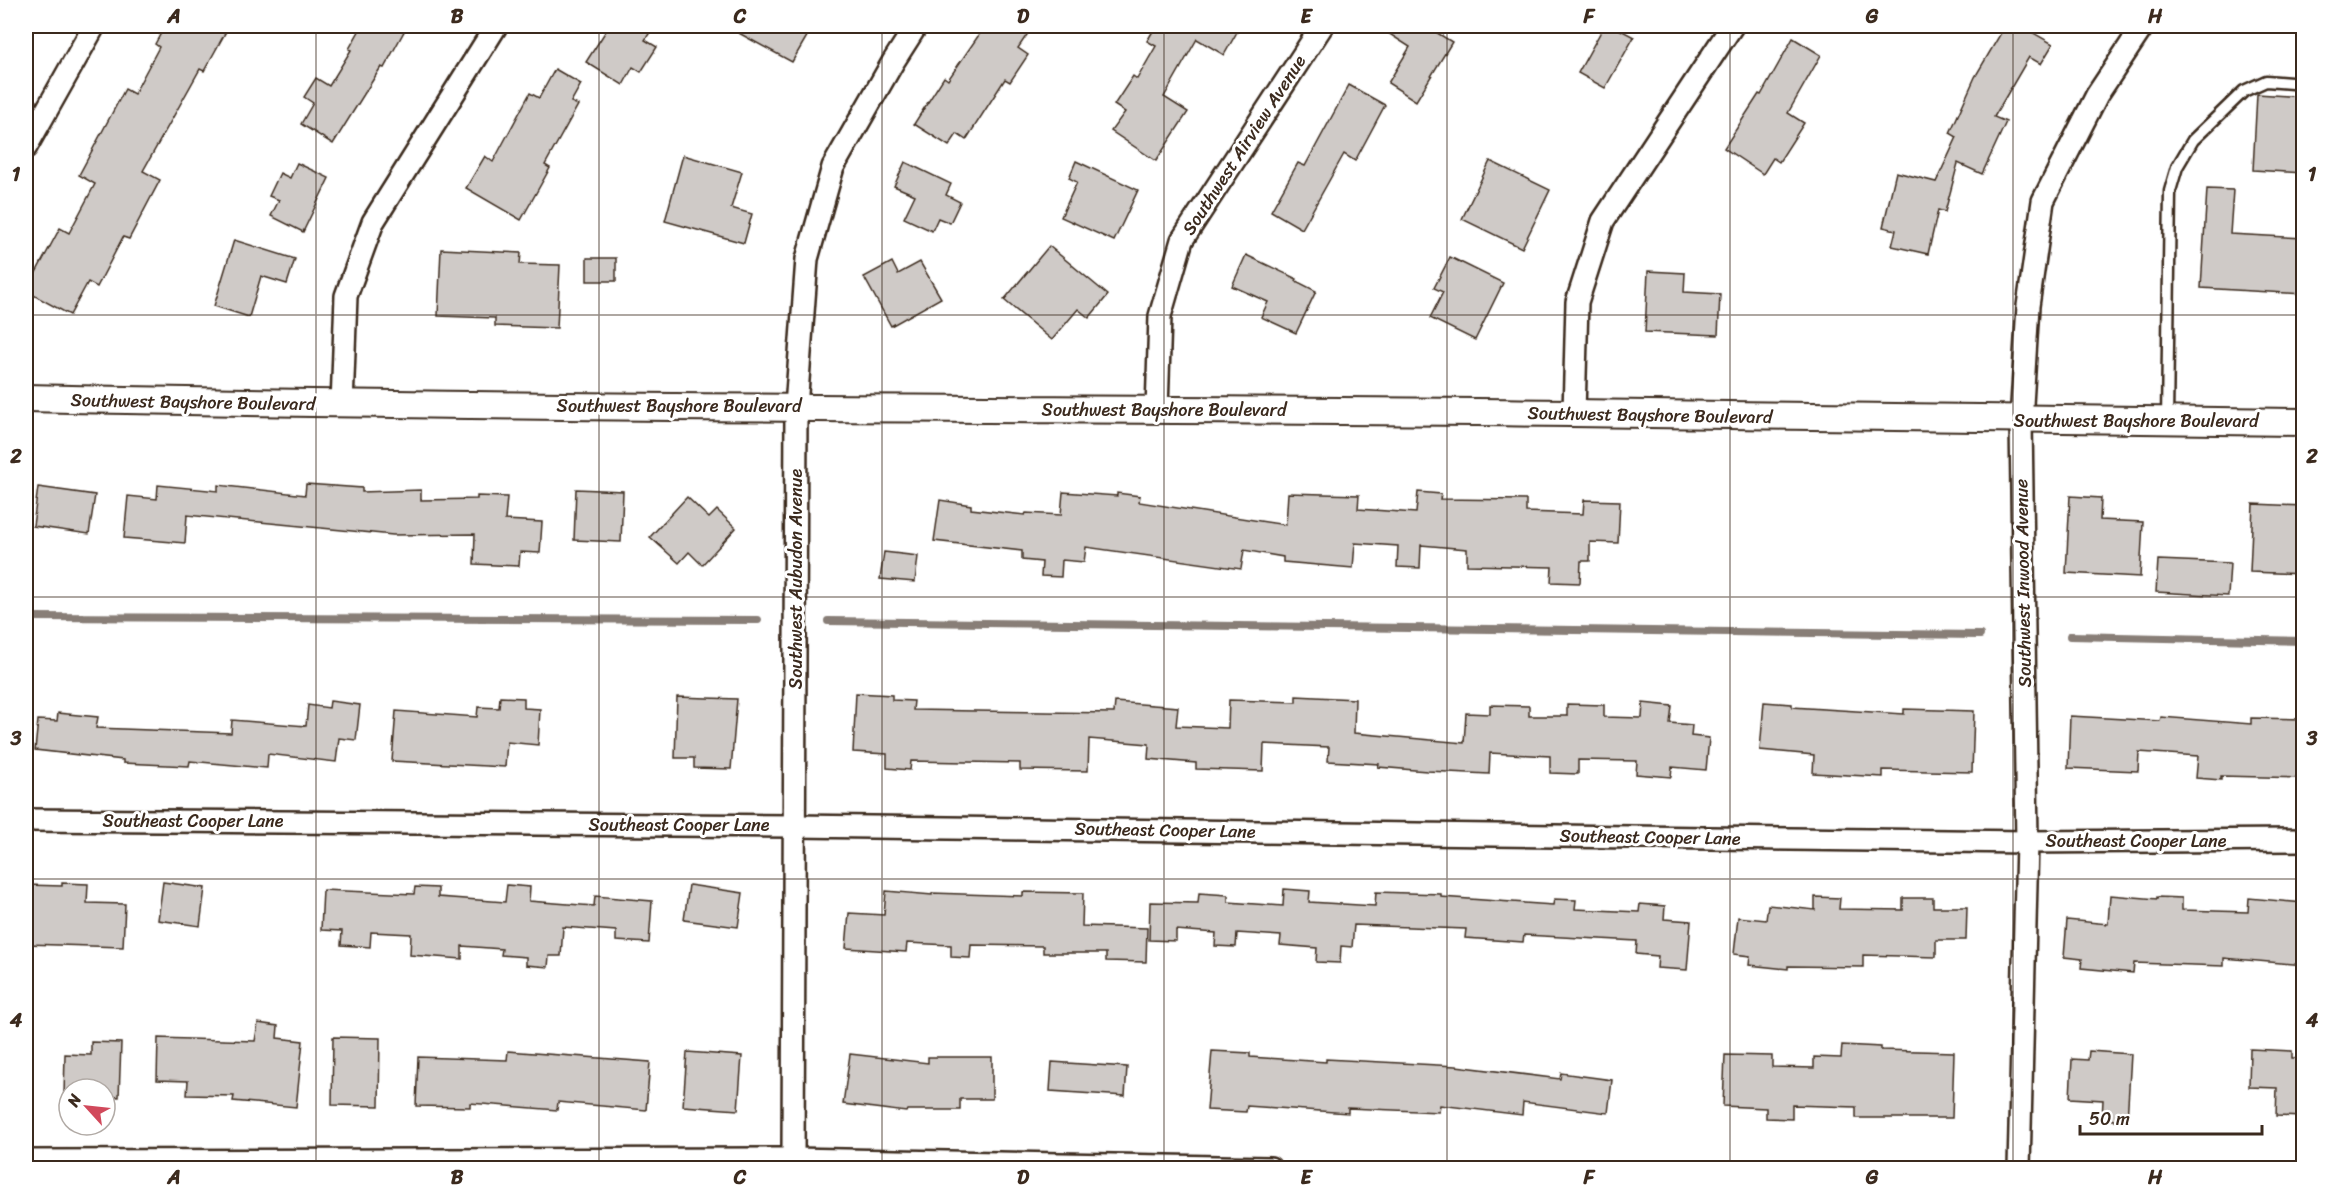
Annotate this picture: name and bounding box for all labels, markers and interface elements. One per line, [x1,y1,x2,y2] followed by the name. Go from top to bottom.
[166,0,181,34] text: A
[451,0,464,34] text: B
[733,0,747,34] text: C
[1017,0,1030,34] text: D
[1300,0,1313,34] text: E
[1583,0,1596,34] text: F
[1865,0,1879,34] text: G
[2147,0,2163,34] text: H
[1173,48,1315,242] street label: Southwest Airview Avenue
[12,157,21,192] text: 1
[2308,157,2317,192] text: 1
[70,384,317,420] street label: Southwest Bayshore Boulevard
[557,390,803,422] street label: Southwest Bayshore Boulevard
[1042,394,1288,426] street label: Southwest Bayshore Boulevard
[1527,397,1774,433] street label: Southwest Bayshore Boulevard
[2014,405,2260,437] street label: Southwest Bayshore Boulevard
[9,439,22,474] text: 2
[2305,439,2318,474] text: 2
[780,469,812,689] street label: Southwest Aubudon Avenue
[2005,478,2041,688] street label: Southwest Inwood Avenue
[10,721,22,756] text: 3
[2306,721,2318,756] text: 3
[103,805,284,837] street label: Southeast Cooper Lane
[589,809,770,841] street label: Southeast Cooper Lane
[1074,812,1256,848] street label: Southeast Cooper Lane
[1559,819,1741,855] street label: Southeast Cooper Lane
[2046,825,2227,857] street label: Southeast Cooper Lane
[9,1003,23,1038] text: 4
[2305,1003,2319,1038] text: 4
[57,1077,117,1137] north arrow
[58,1088,90,1113] text: N
[2080,1098,2262,1136] scale bar
[2089,1103,2130,1135] text: 50 m
[166,1160,181,1194] text: A
[451,1160,464,1194] text: B
[733,1160,747,1194] text: C
[1017,1160,1030,1194] text: D
[1300,1160,1313,1194] text: E
[1583,1160,1596,1194] text: F
[1865,1160,1879,1194] text: G
[2147,1160,2163,1194] text: H

